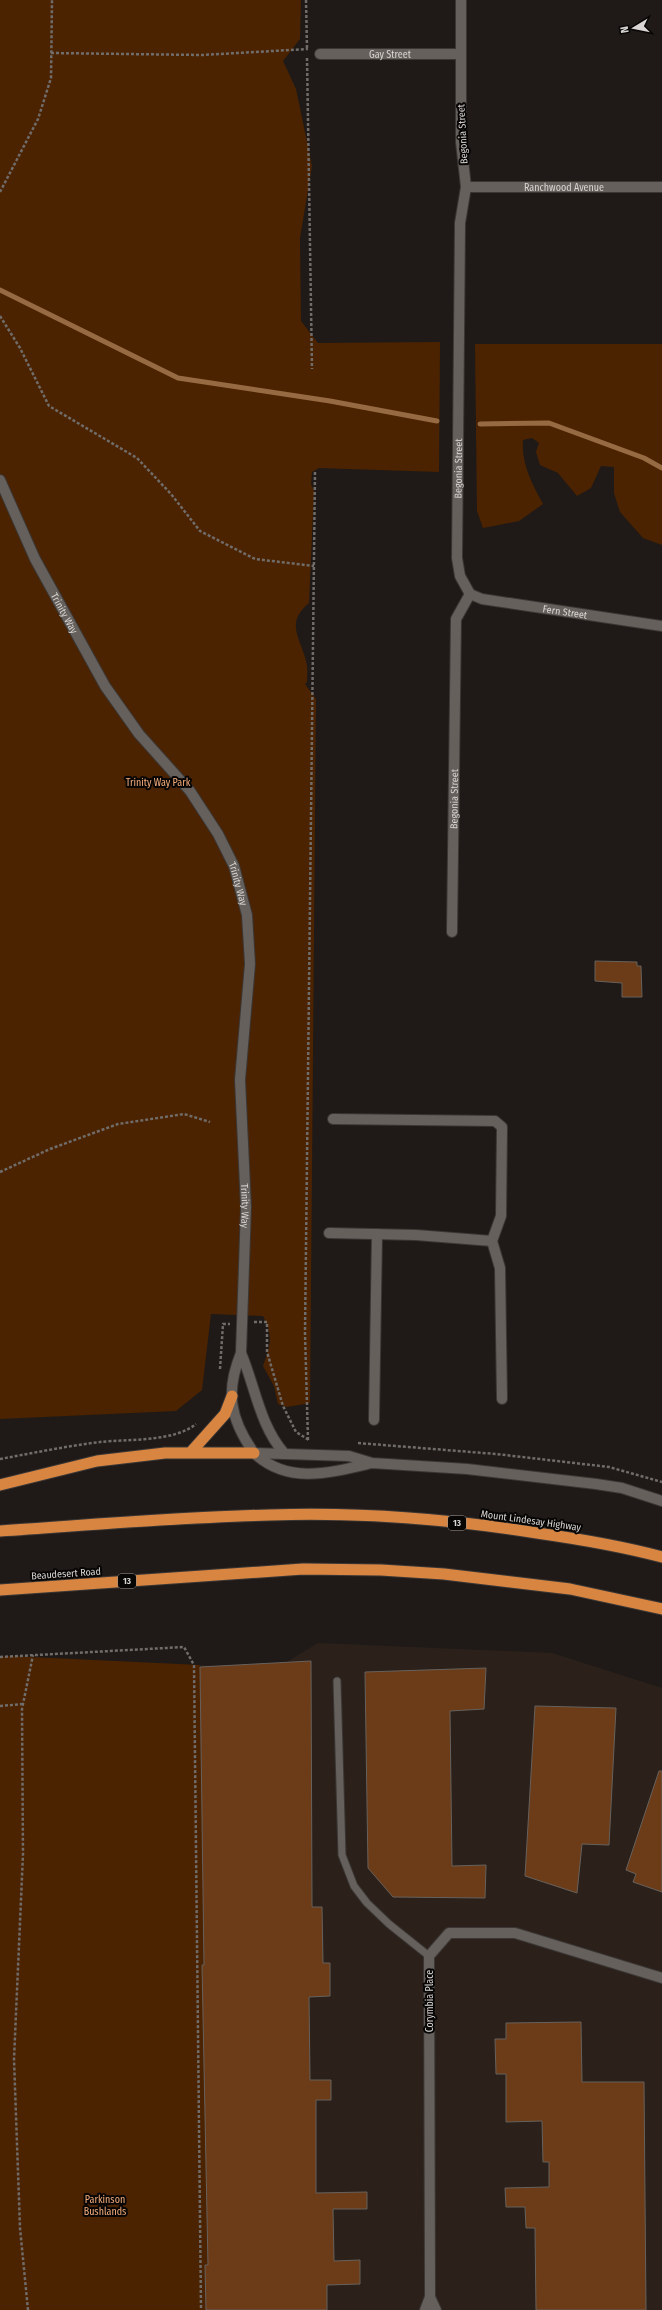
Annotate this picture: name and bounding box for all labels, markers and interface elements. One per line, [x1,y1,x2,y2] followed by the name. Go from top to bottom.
[614,8,654,48] north arrow
[618,25,632,34] text: N
[369,49,412,61] street label: Gay Street
[455,103,471,164] street label: Begonia Street
[524,182,604,194] street label: Ranchwood Avenue
[453,438,465,499] street label: Begonia Street
[48,591,80,636] street label: Trinity Way
[542,603,589,622] street label: Fern Street
[448,768,461,829] street label: Begonia Street
[126,777,191,789] park label: Trinity Way Park
[226,860,249,907] street label: Trinity Way
[238,1183,251,1229] street label: Trinity Way
[480,1508,582,1534] street label: Mount Lindesay Highway
[448,1516,466,1530] road number: 13
[31,1566,101,1582] street label: Beaudesert Road
[118,1574,136,1588] road number: 13
[424,1970,436,2032] street label: Corymbia Place
[84,2194,126,2218] park label: Parkinson Bushlands

